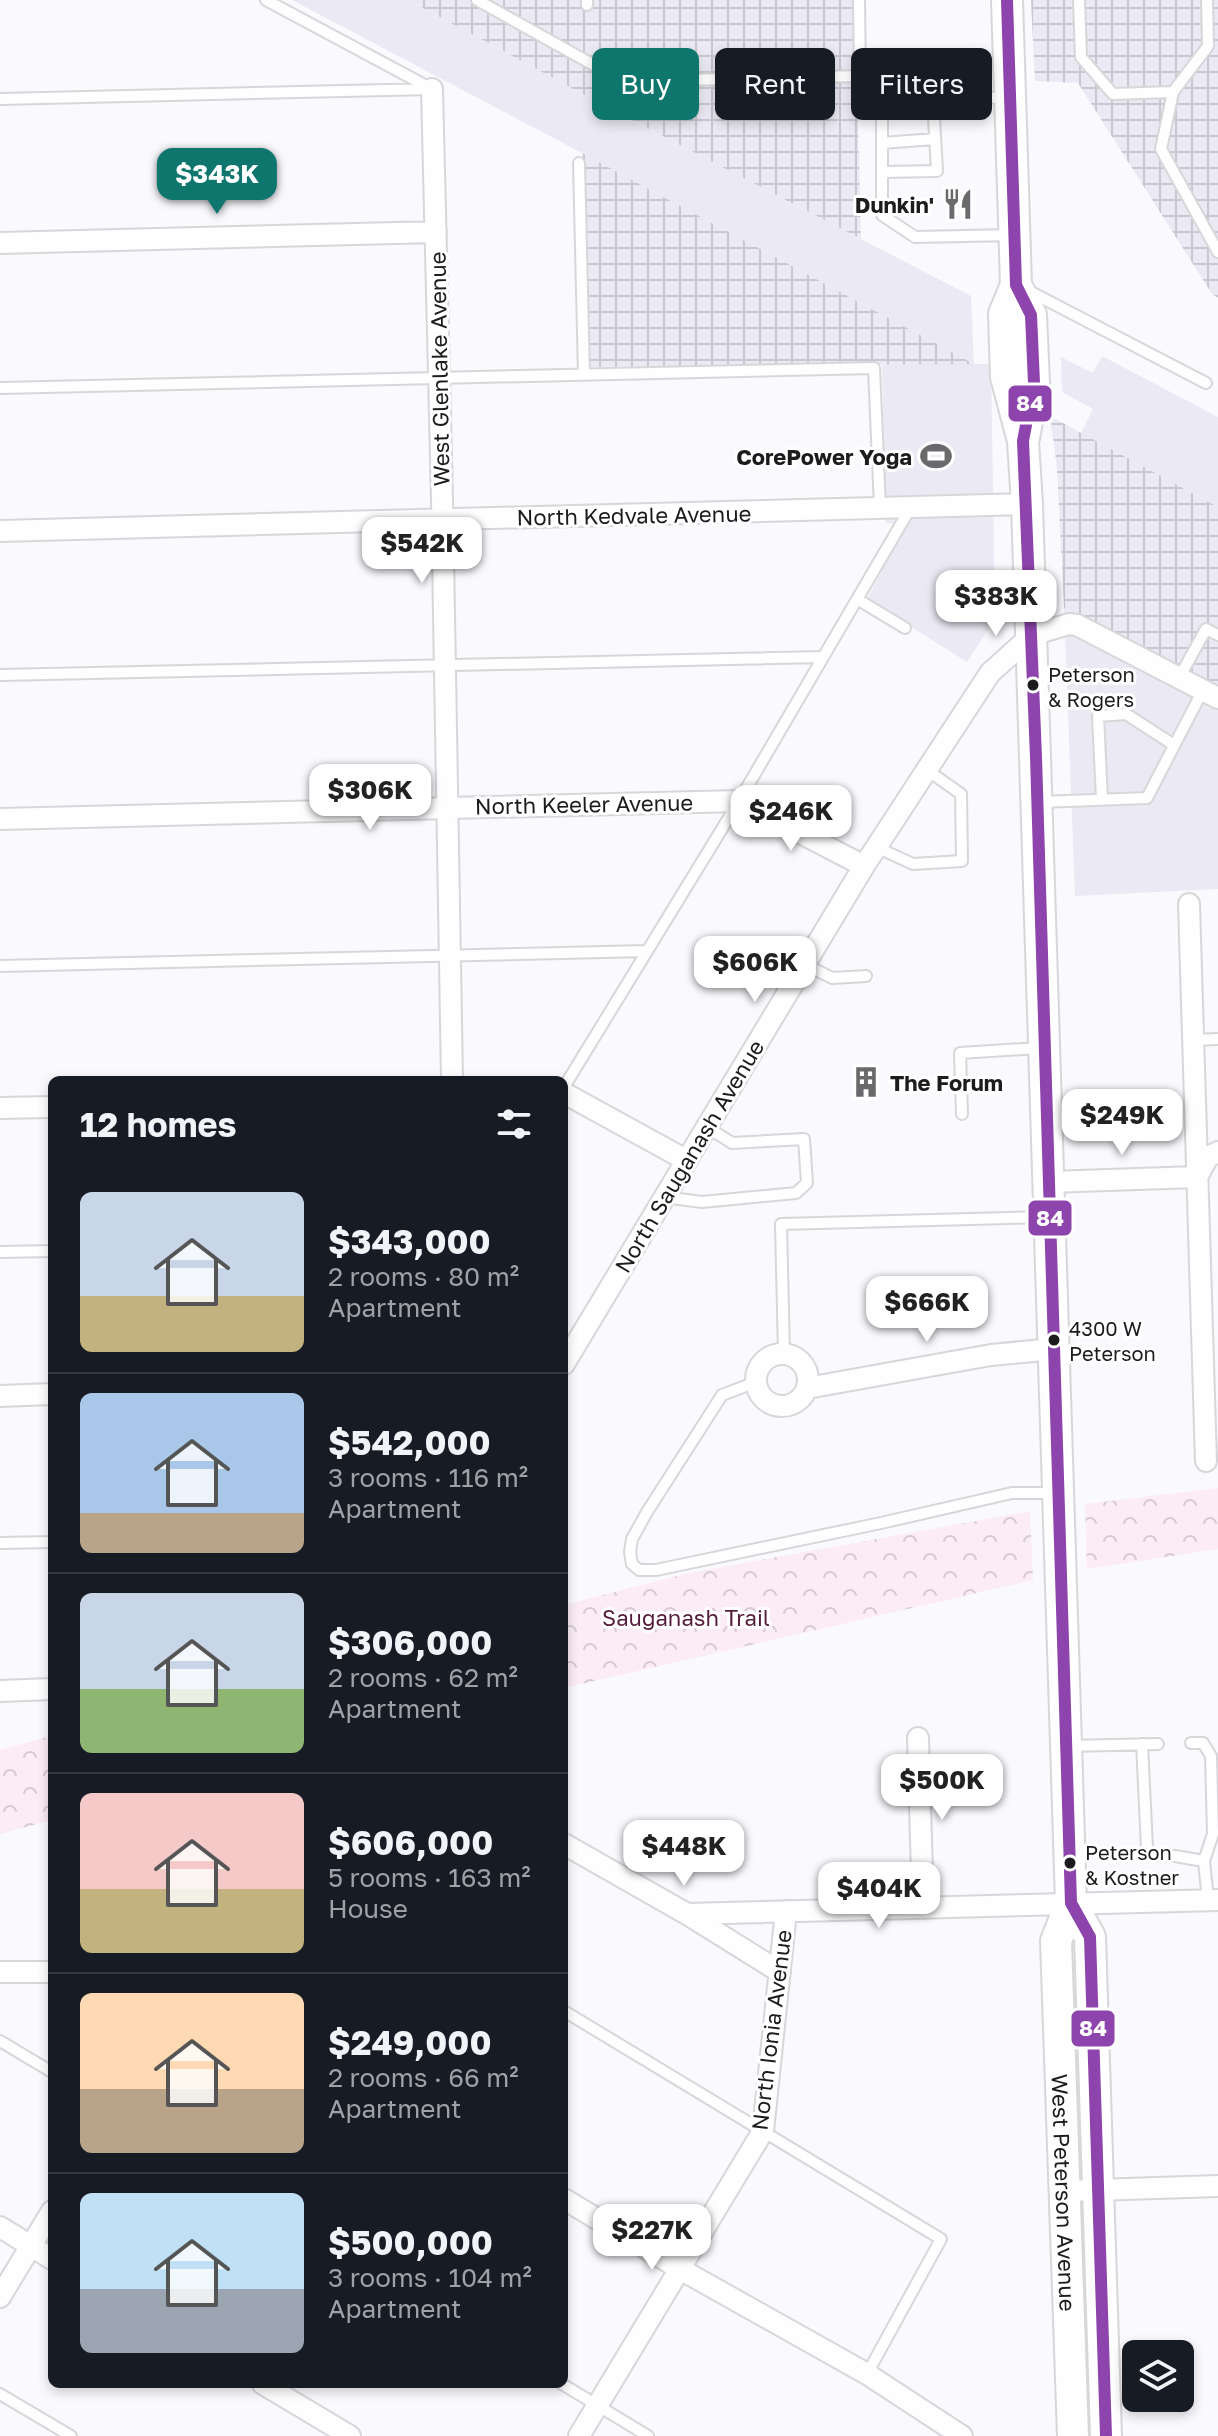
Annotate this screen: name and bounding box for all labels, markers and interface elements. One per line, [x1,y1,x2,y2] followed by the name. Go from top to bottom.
[592,48,699,120] chip: Buy
[715,48,835,120] chip: Rent
[851,48,992,120] chip: Filters
[161,148,273,216] pin: $343K
[175,158,259,189] text: $343K
[941,187,975,221] restaurant icon: Dunkin'
[855,191,934,218] place label: Dunkin'
[423,251,455,487] street label: West Glenlake Avenue
[1007,384,1053,423] line badge: 84
[1016,389,1044,416] text: 84
[919,439,953,473] sports icon: CorePower Yoga
[736,443,912,470] place label: CorePower Yoga
[516,499,752,531] street label: North Kedvale Avenue
[366,517,478,585] pin: $542K
[380,527,464,558] text: $542K
[940,570,1052,638] pin: $383K
[954,580,1038,611] text: $383K
[1048,662,1135,711] place label: Peterson & Rogers
[1025,677,1041,693] marker: Peterson & Rogers
[314,764,426,832] pin: $306K
[327,774,413,805] text: $306K
[735,785,847,853] pin: $246K
[475,789,693,819] street label: North Keeler Avenue
[749,795,833,826] text: $246K
[699,936,811,1004] pin: $606K
[712,946,798,977] text: $606K
[609,1035,769,1277] street label: North Sauganash Avenue
[849,1065,883,1099] building icon: The Forum
[890,1069,1003,1096] place label: The Forum
[1066,1089,1178,1157] pin: $249K
[1080,1099,1164,1130] text: $249K
[492,1102,536,1146] icon: filters
[80,1104,237,1144] text: 12 homes
[1027,1199,1073,1237] line badge: 84
[1036,1204,1064,1231] text: 84
[328,1221,491,1261] text: $343,000
[144,1224,240,1320] icon: home
[328,1261,519,1292] text: 2 rooms · 80 m²
[871,1276,983,1344] pin: $666K
[884,1286,970,1317] text: $666K
[328,1292,461,1323] text: Apartment
[1069,1316,1156,1365] place label: 4300 W Peterson
[1046,1332,1062,1348] marker: 4300 W Peterson
[328,1422,491,1462] text: $542,000
[144,1425,240,1521] icon: home
[328,1462,528,1493] text: 3 rooms · 116 m²
[328,1493,461,1524] text: Apartment
[602,1604,770,1631] park label: Sauganash Trail
[328,1622,492,1662] text: $306,000
[144,1625,240,1721] icon: home
[328,1662,518,1693] text: 2 rooms · 62 m²
[328,1693,461,1724] text: Apartment
[886,1754,998,1822] pin: $500K
[899,1764,985,1795] text: $500K
[628,1820,740,1888] pin: $448K
[328,1822,493,1862] text: $606,000
[144,1825,240,1921] icon: home
[641,1830,727,1861] text: $448K
[1085,1840,1179,1889] place label: Peterson & Kostner
[1062,1855,1078,1871] marker: Peterson & Kostner
[328,1862,531,1893] text: 5 rooms · 163 m²
[823,1862,935,1930] pin: $404K
[836,1872,922,1903] text: $404K
[328,1893,408,1924] text: House
[745,1928,797,2132] street label: North Ionia Avenue
[1070,2009,1116,2048] line badge: 84
[1079,2014,1107,2041] text: 84
[328,2022,492,2062] text: $249,000
[144,2025,240,2121] icon: home
[328,2062,519,2093] text: 2 rooms · 66 m²
[1047,2073,1082,2312] street label: West Peterson Avenue
[328,2093,461,2124] text: Apartment
[596,2204,708,2272] pin: $227K
[611,2214,693,2245] text: $227K
[328,2222,493,2262] text: $500,000
[144,2225,240,2321] icon: home
[328,2262,532,2293] text: 3 rooms · 104 m²
[328,2293,461,2324] text: Apartment
[1122,2340,1194,2412] map controls
[1122,2340,1194,2412] button: layers

